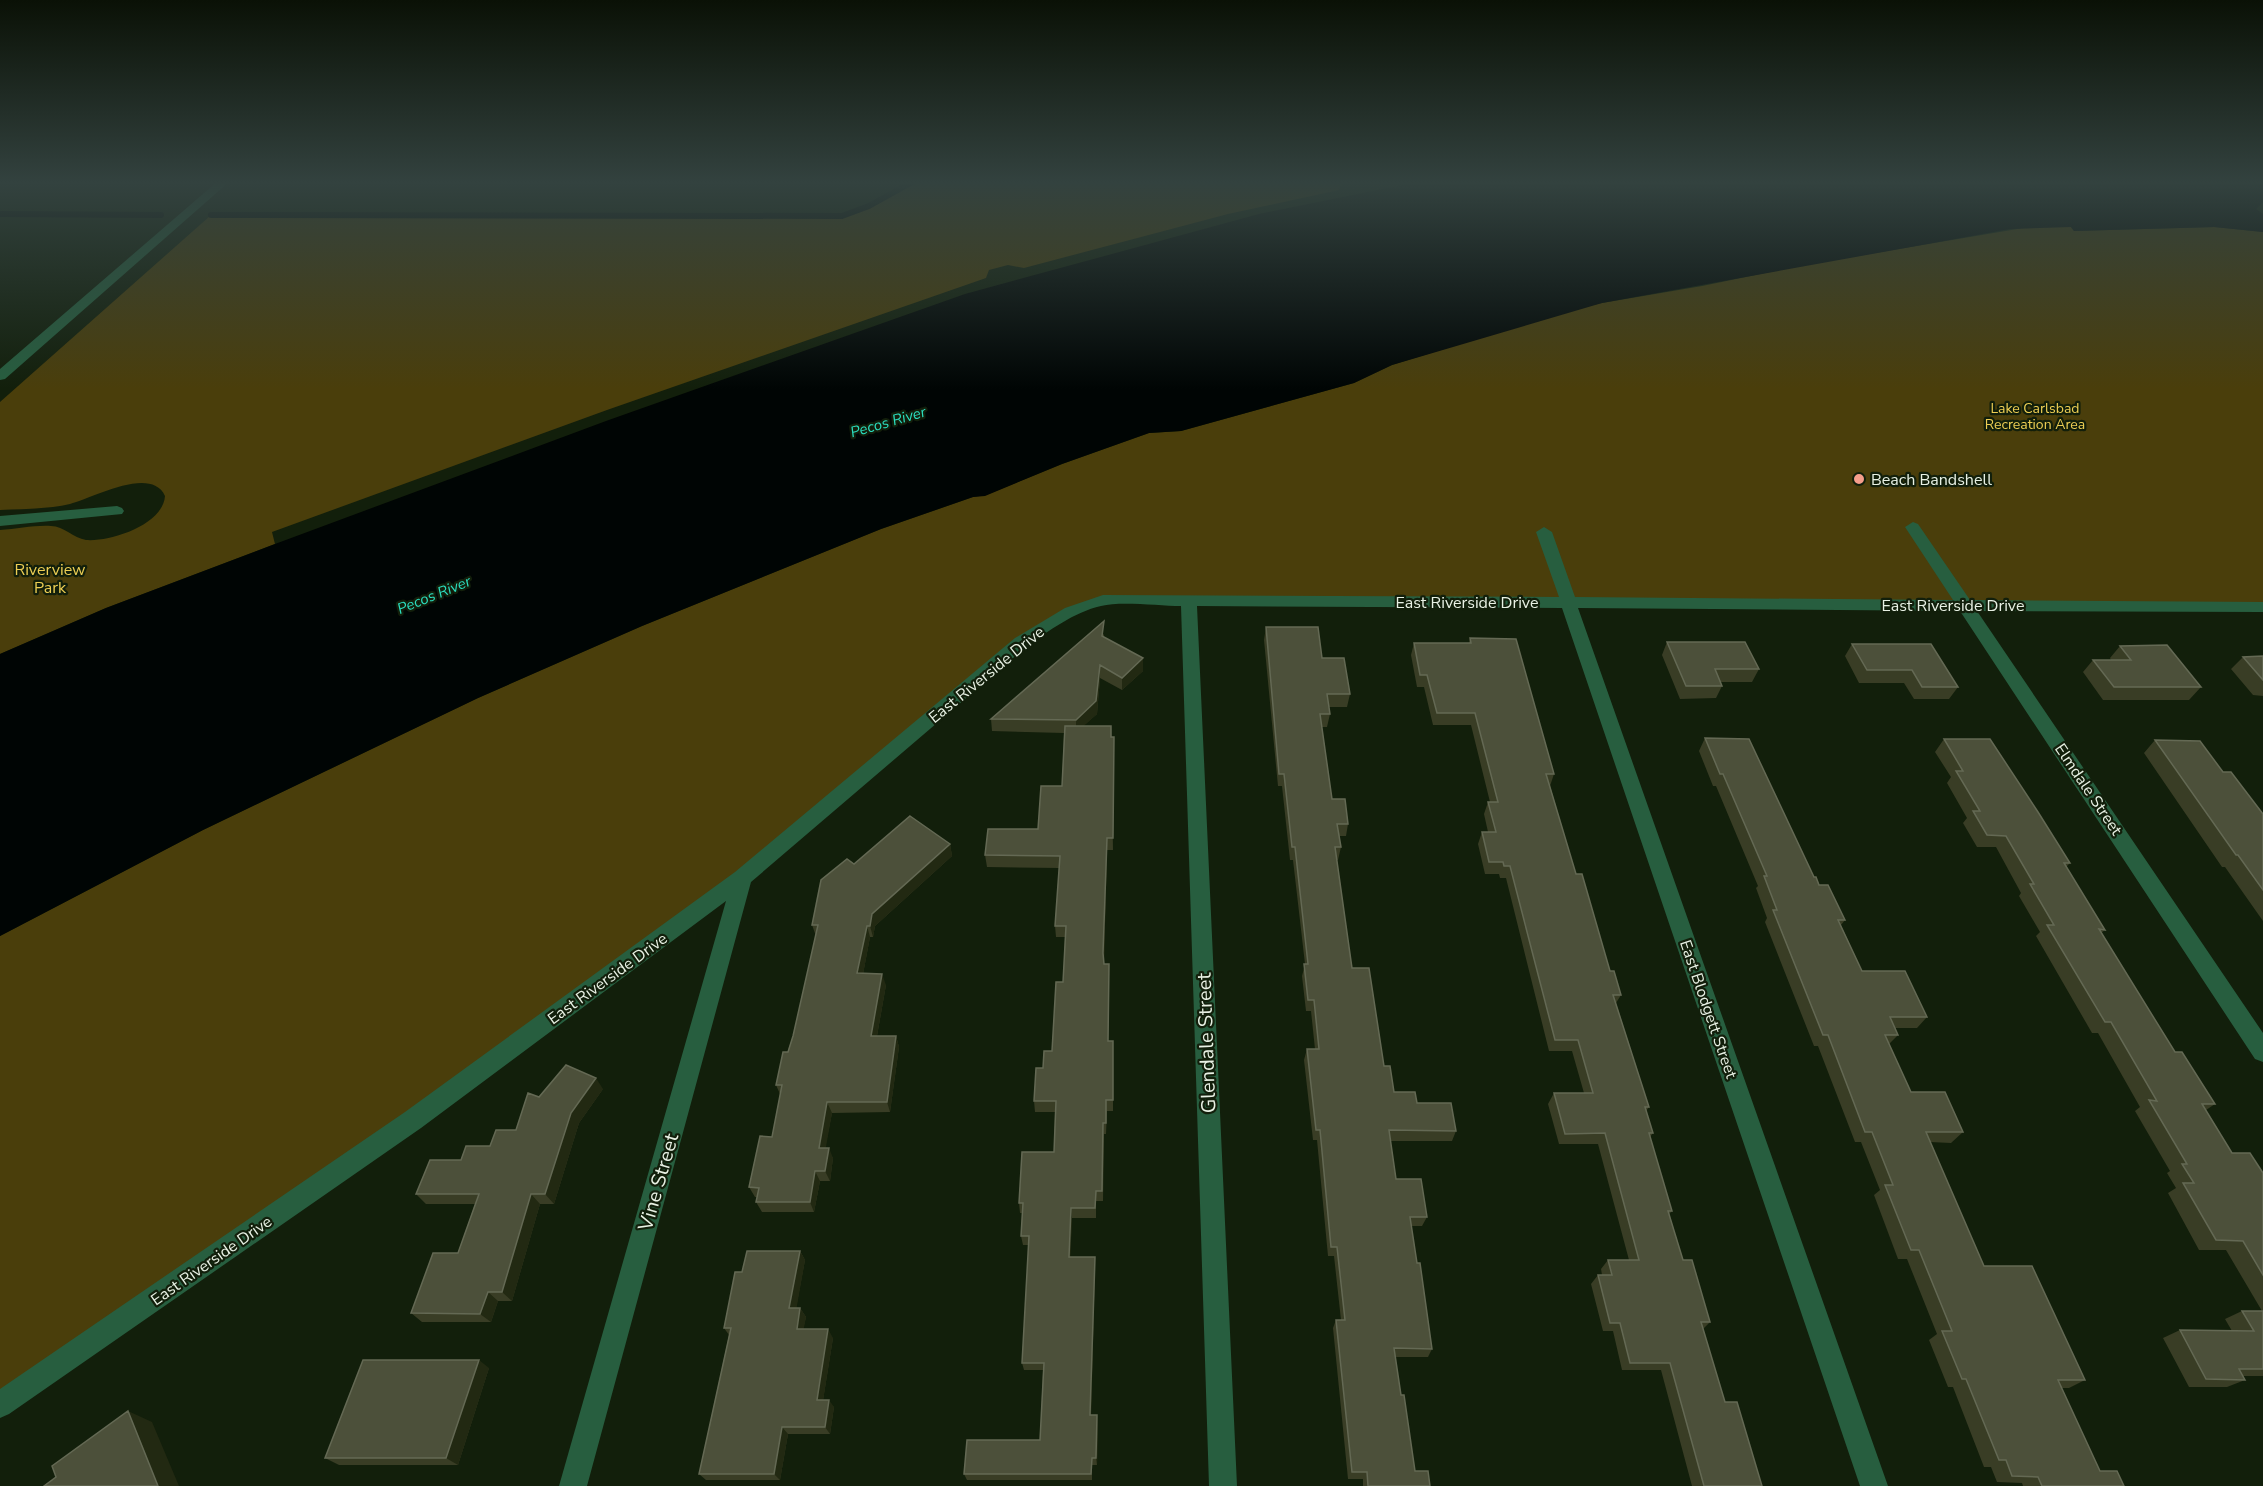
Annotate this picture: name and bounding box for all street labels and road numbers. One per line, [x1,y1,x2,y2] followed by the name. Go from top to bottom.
[1395,592,1539,614] street label: East Riverside Drive
[1881,595,2025,617] street label: East Riverside Drive
[924,621,1049,728] street label: East Riverside Drive
[2049,739,2127,840] street label: Elmdale Street
[543,928,672,1030] street label: East Riverside Drive
[1674,937,1742,1082] street label: East Blodgett Street
[1191,971,1222,1114] street label: Glendale Street
[631,1129,686,1235] street label: Vine Street
[147,1211,276,1311] street label: East Riverside Drive

